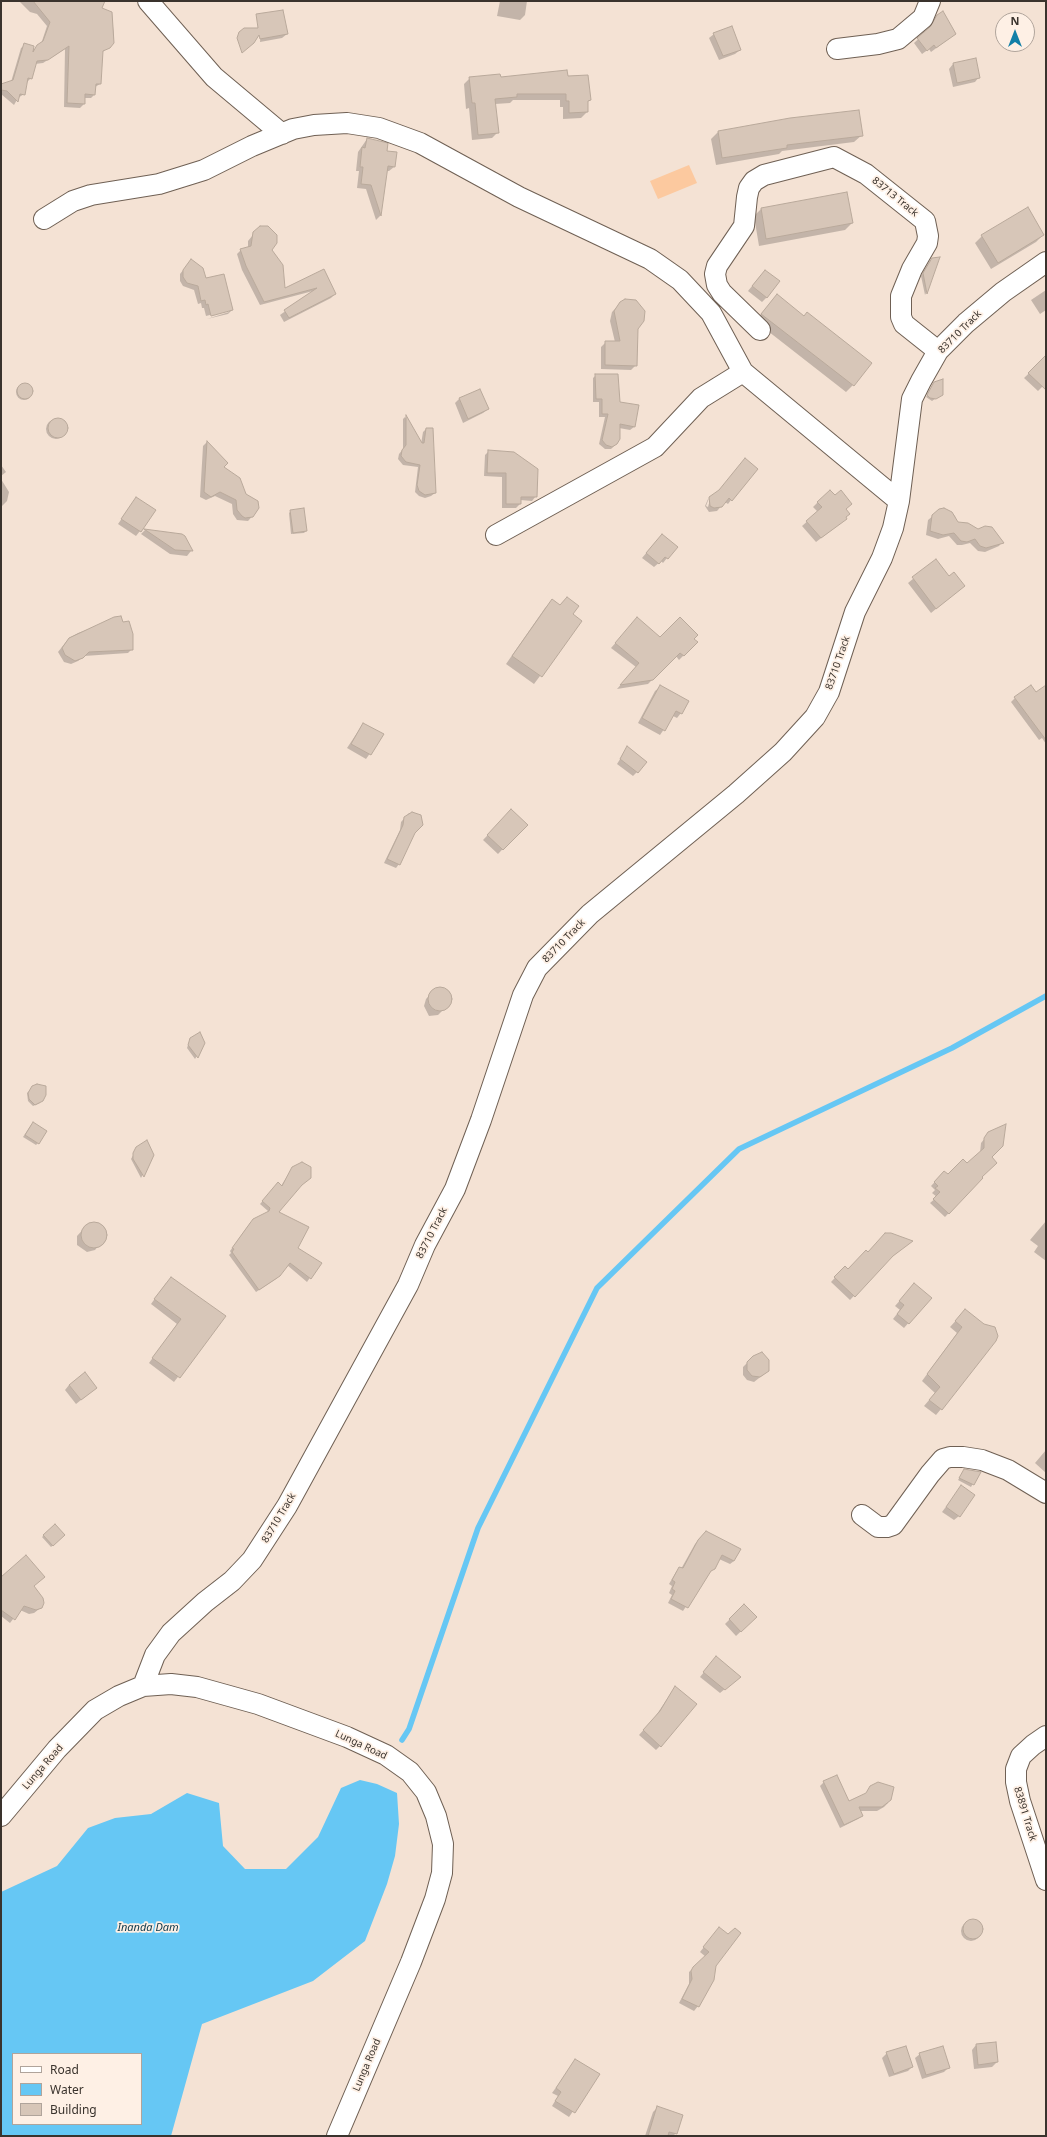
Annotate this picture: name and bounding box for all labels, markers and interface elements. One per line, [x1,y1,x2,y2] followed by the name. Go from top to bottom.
[995,12,1035,52] north arrow
[1011,13,1019,28] text: N
[869,175,921,219] street label: 83713 Track
[936,308,984,356] street label: 83710 Track
[823,635,853,691] street label: 83710 Track
[540,917,588,965] street label: 83710 Track
[414,1205,450,1261] street label: 83710 Track
[259,1491,299,1545] street label: 83710 Track
[333,1728,389,1762] street label: Lunga Road
[20,1742,66,1792] street label: Lunga Road
[1011,1785,1039,1843] street label: 83891 Track
[117,1921,179,1935] water label: Inanda Dam
[351,2037,383,2093] street label: Lunga Road
[12,2053,142,2125] legend
[50,2061,79,2078] text: Road
[50,2081,84,2098] text: Water
[50,2101,97,2118] text: Building

